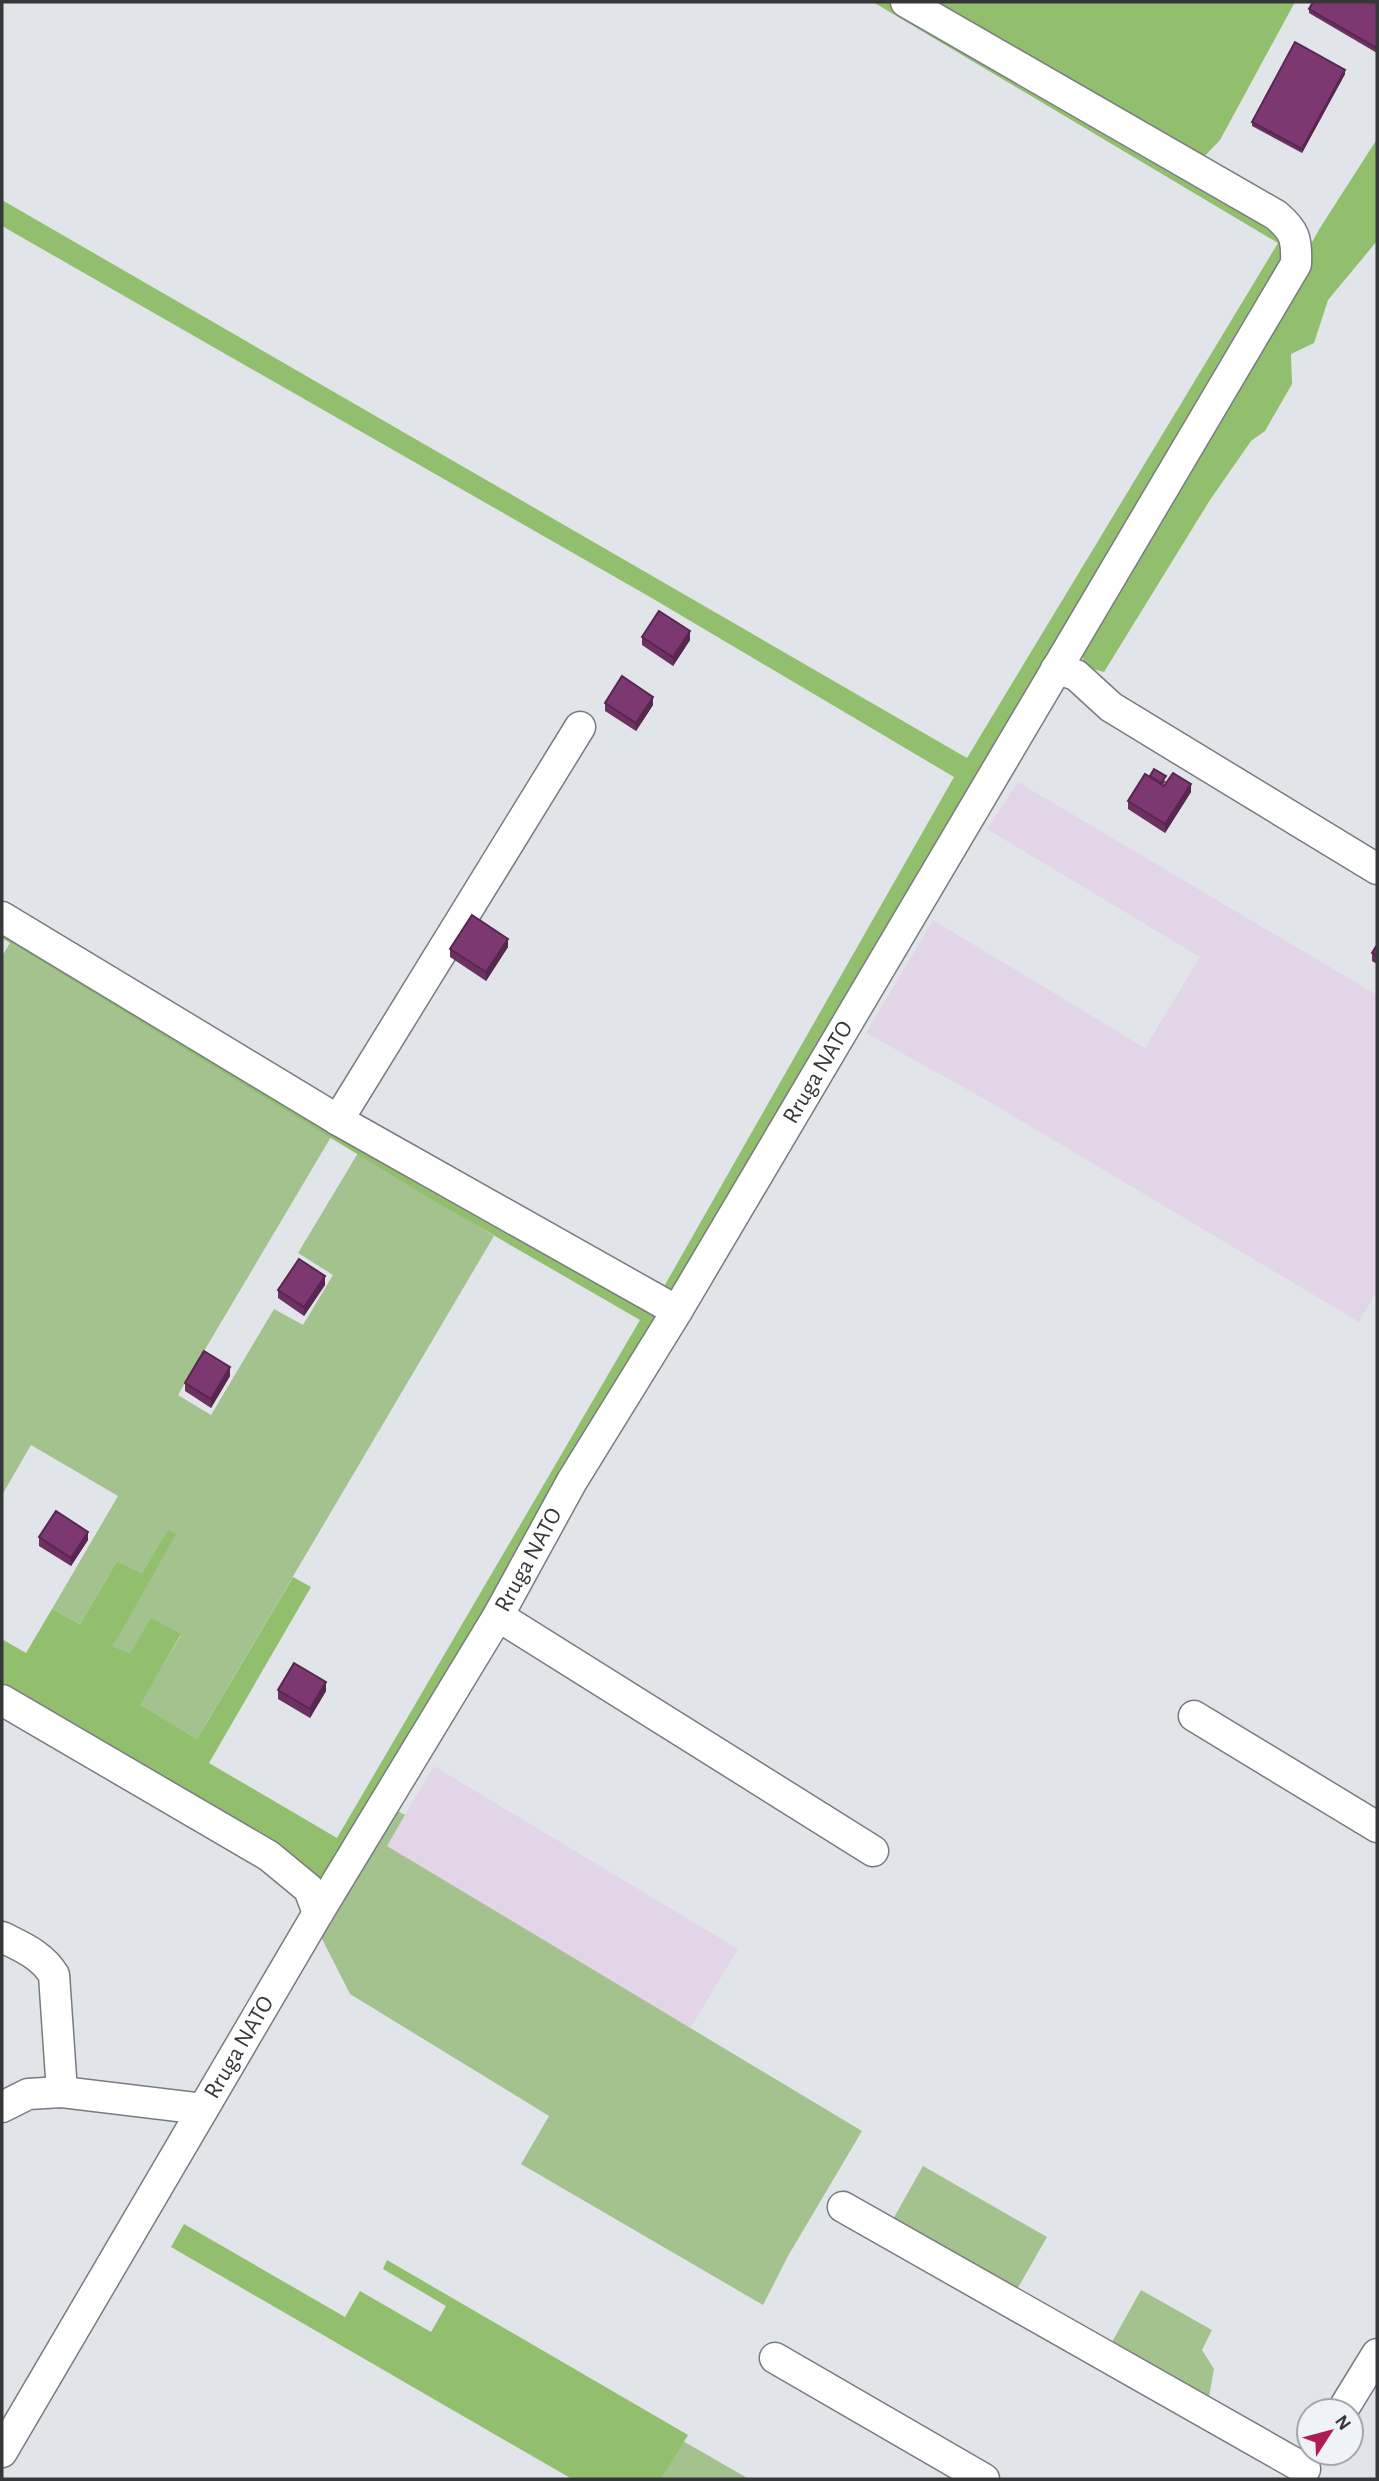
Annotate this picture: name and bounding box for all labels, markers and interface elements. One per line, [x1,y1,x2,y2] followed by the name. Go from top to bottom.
[779,1017,857,1128] street label: Rruga NATO
[491,1504,567,1616] street label: Rruga NATO
[200,1992,278,2103] street label: Rruga NATO
[1295,2397,1365,2467] north arrow
[1331,2412,1354,2434] text: N

